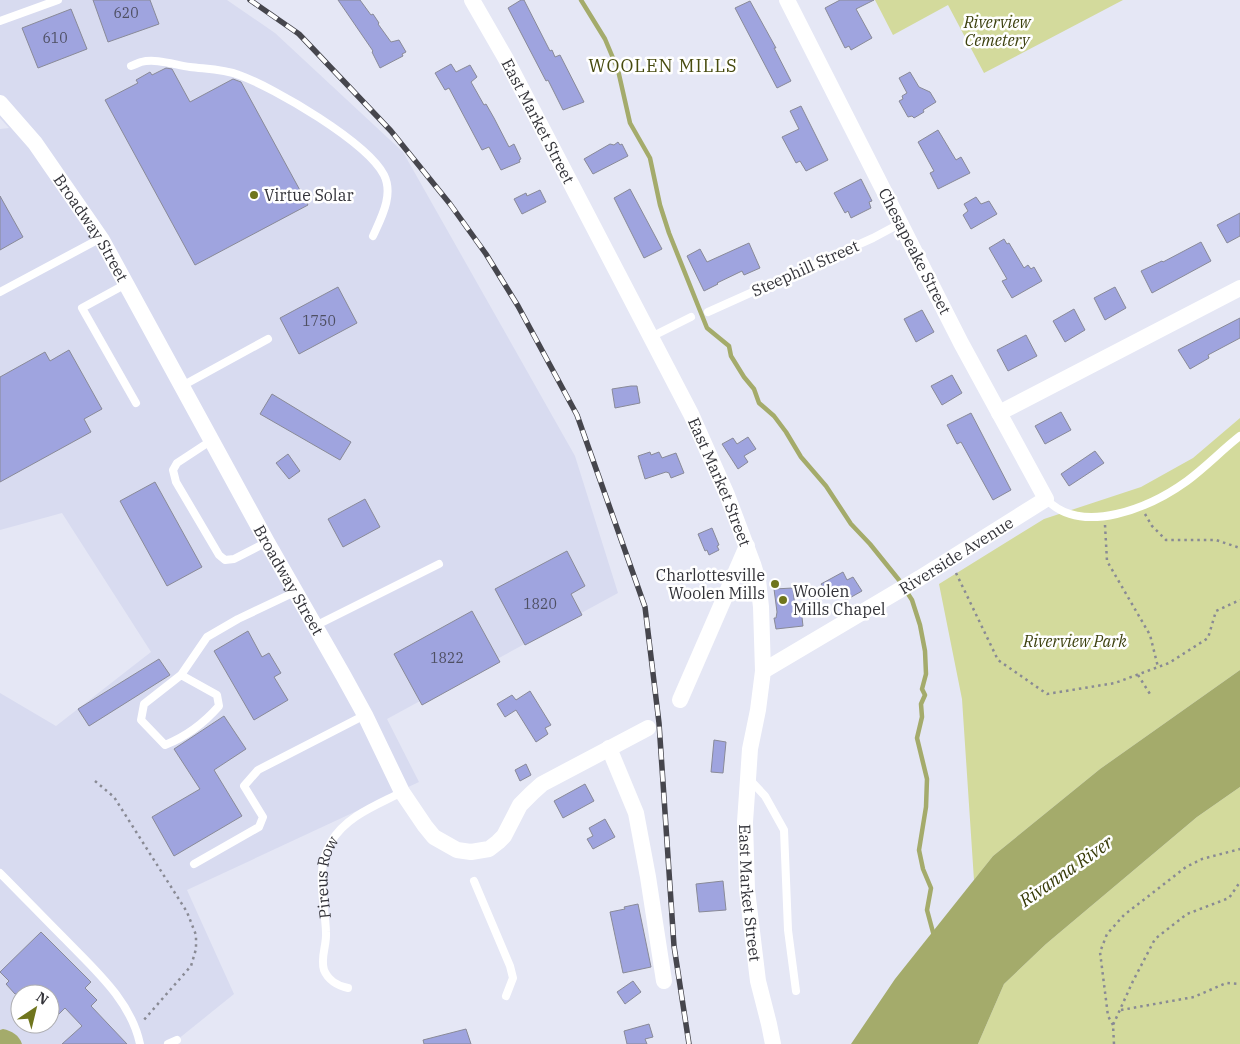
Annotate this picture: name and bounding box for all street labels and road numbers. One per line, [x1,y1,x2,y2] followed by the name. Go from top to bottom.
[498,55,579,187] street label: East Market Street
[50,170,133,285] street label: Broadway Street
[874,184,956,318] street label: Chesapeake Street
[748,235,862,301] street label: Steephill Street
[684,414,755,549] street label: East Market Street
[895,512,1017,598] street label: Riverside Avenue
[250,521,328,639] street label: Broadway Street
[735,824,766,963] street label: East Market Street
[311,832,343,920] street label: Pireus Row

